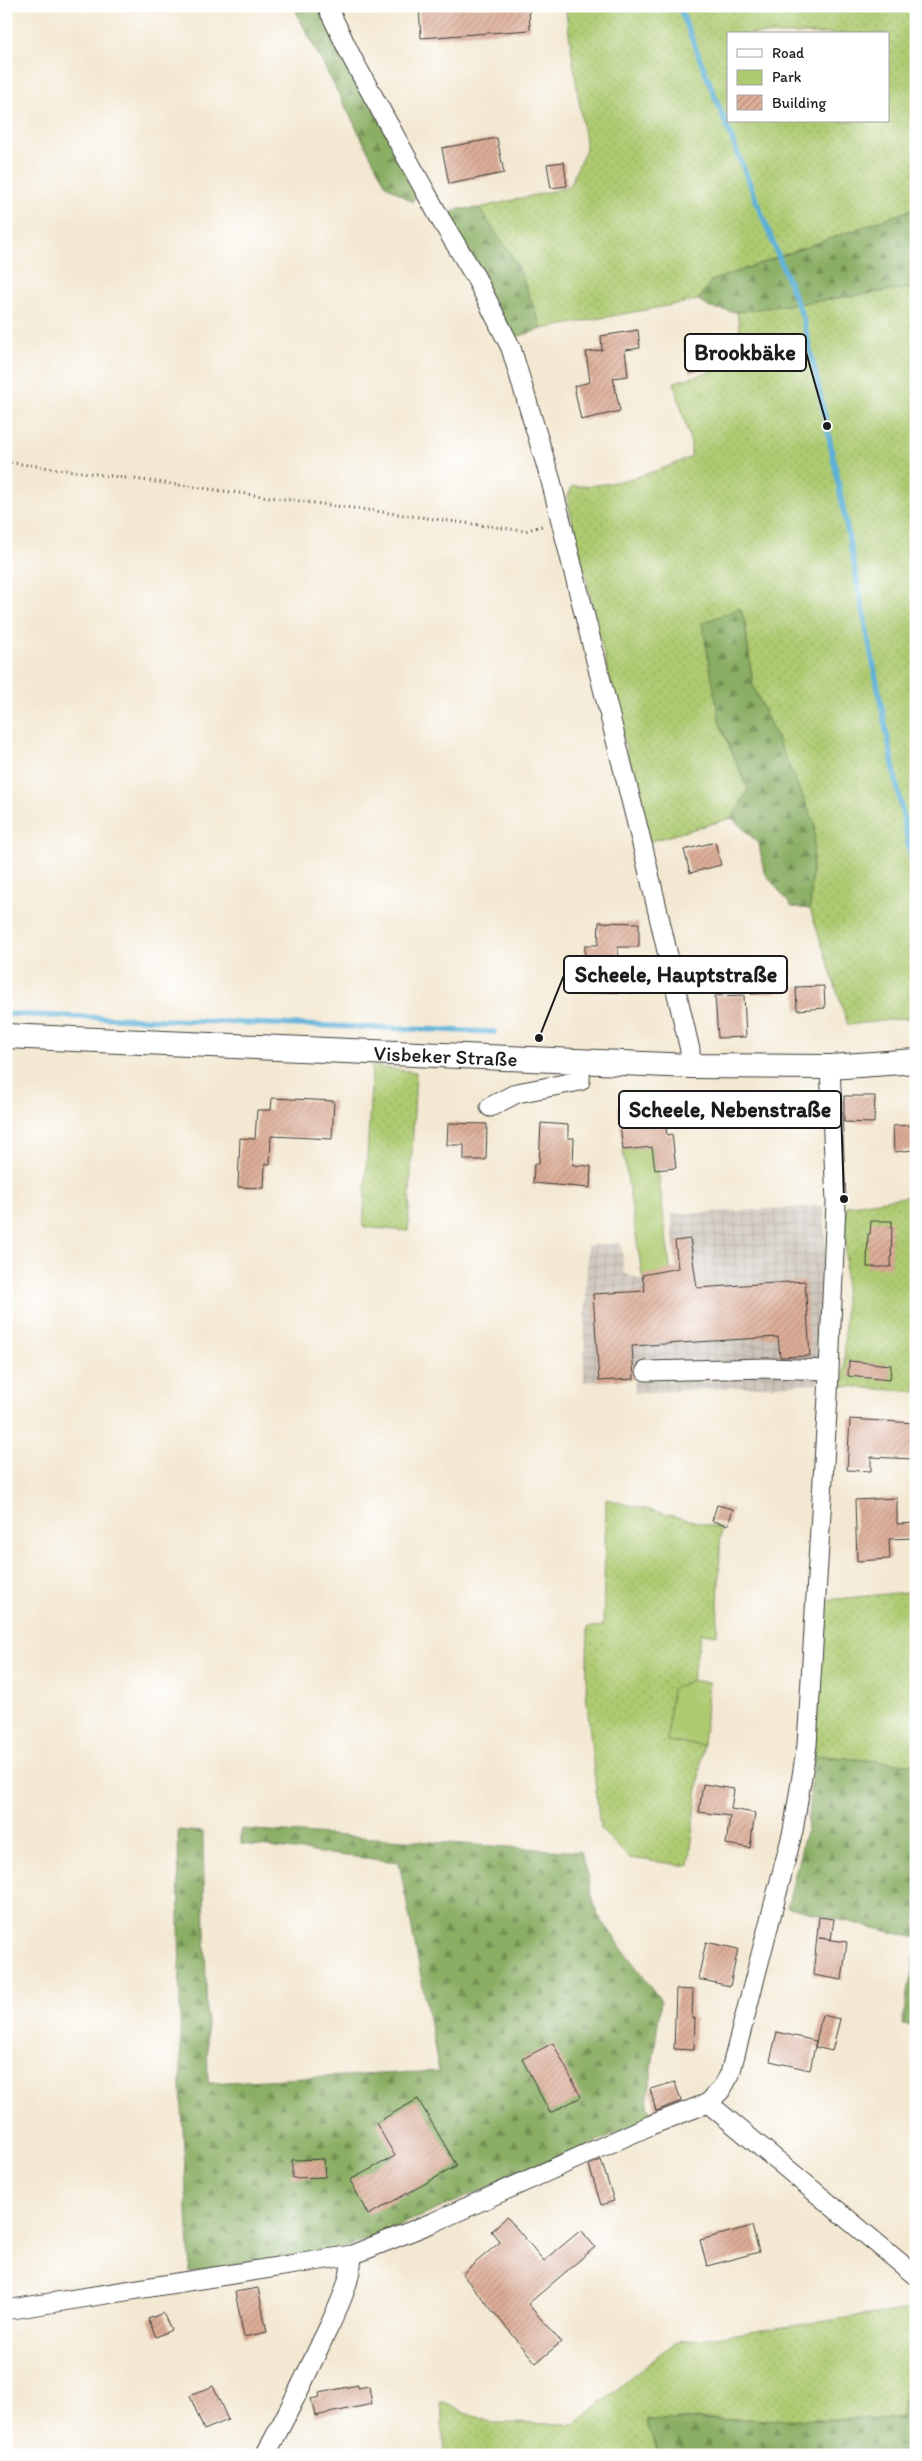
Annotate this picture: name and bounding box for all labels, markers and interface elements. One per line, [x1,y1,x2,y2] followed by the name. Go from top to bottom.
[727,32,890,122] legend
[772,44,805,62] text: Road
[772,68,802,86] text: Park
[772,94,826,112] text: Building
[685,334,806,371] callout: Brookbäke
[694,339,796,366] text: Brookbäke
[564,956,787,993] callout: Scheele, Hauptstraße
[575,961,777,988] text: Scheele, Hauptstraße
[373,1040,518,1071] street label: Visbeker Straße
[619,1091,841,1128] callout: Scheele, Nebenstraße
[629,1096,831,1123] text: Scheele, Nebenstraße

